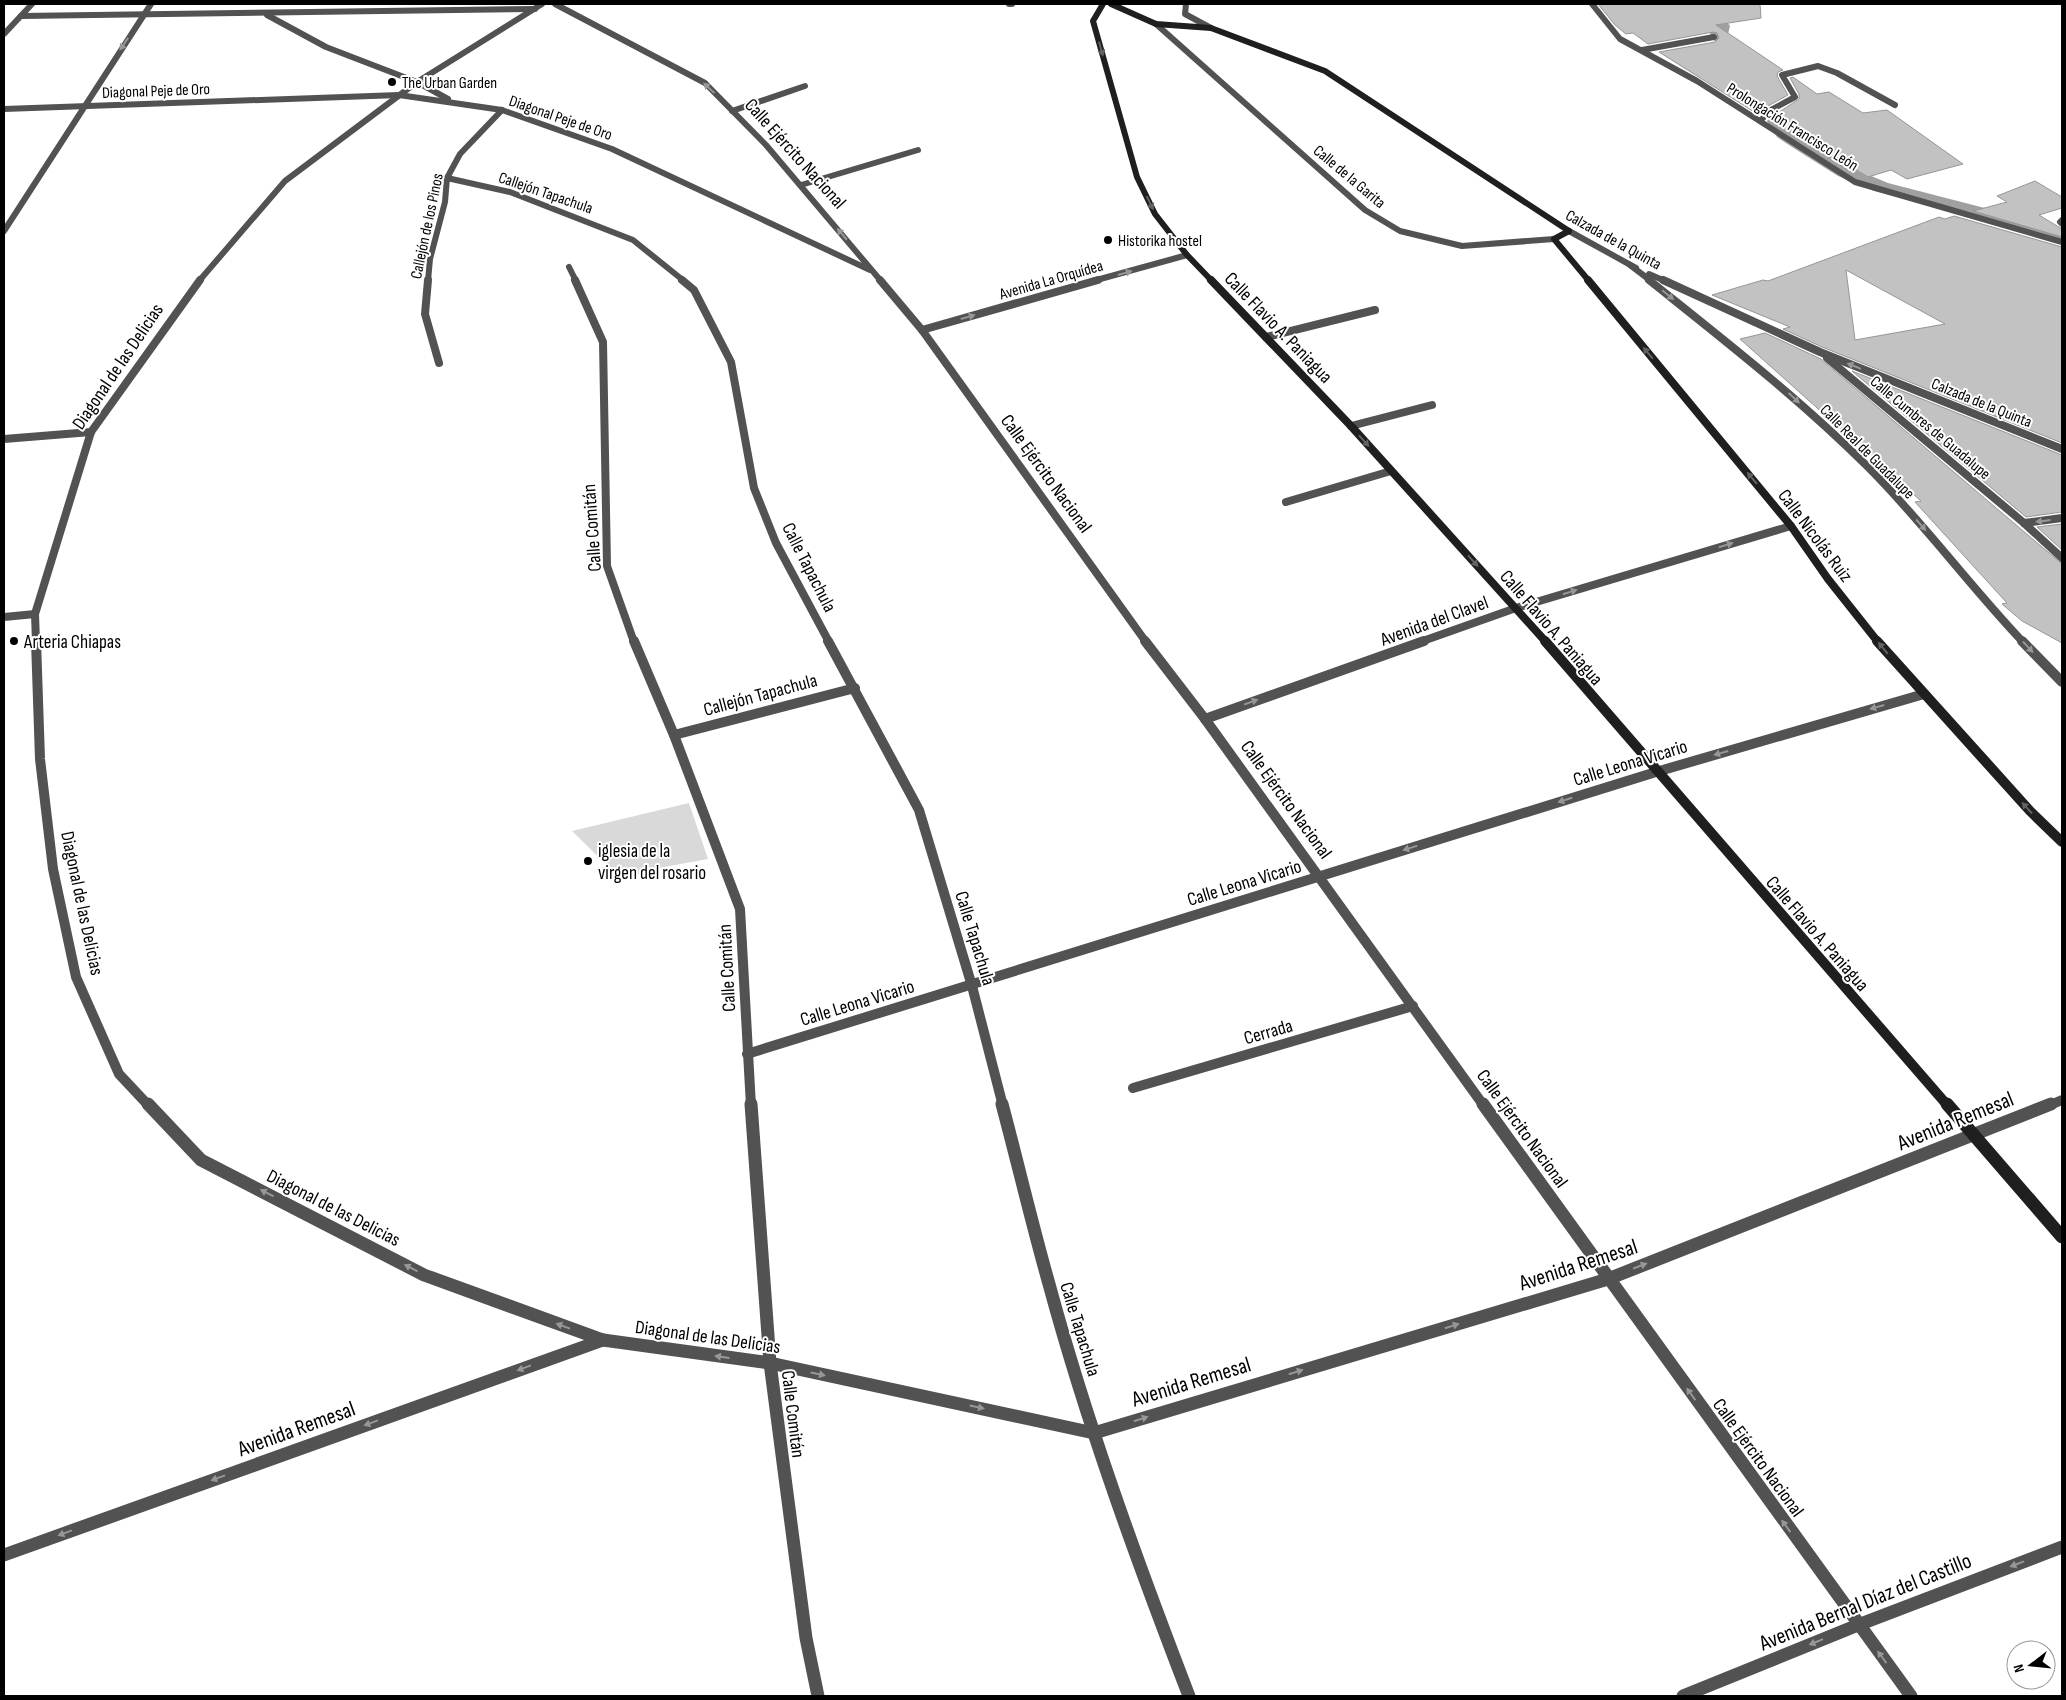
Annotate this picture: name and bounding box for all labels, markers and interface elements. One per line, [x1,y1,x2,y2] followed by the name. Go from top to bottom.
[119,37,129,51] one-way arrow
[1098,41,1106,56] one-way arrow
[402,74,497,93] place label: The Urban Garden
[386,76,398,88] marker: The Urban Garden
[1723,79,1862,176] street label: Prolongación Francisco León
[102,80,210,103] street label: Diagonal Peje de Oro
[703,82,715,94] one-way arrow
[506,92,615,145] street label: Diagonal Peje de Oro
[739,94,850,214] street label: Calle Ejército Nacional
[1309,141,1389,213] street label: Calle de la Garita
[496,168,595,218] street label: Callejón Tapachula
[407,172,448,281] street label: Callejón de los Pinos
[1146,196,1154,211] one-way arrow
[1562,206,1665,274] street label: Calzada de la Quinta
[837,227,848,240] one-way arrow
[1118,232,1202,251] place label: Historika hostel
[1102,234,1114,246] marker: Historika hostel
[997,257,1105,305] street label: Avenida La Orquídea
[1117,268,1132,276] one-way arrow
[1219,268,1337,388] street label: Calle Flavio A. Paniagua
[1661,290,1674,301] one-way arrow
[68,300,169,434] street label: Diagonal de las Delicias
[961,313,976,321] one-way arrow
[1643,347,1654,360] one-way arrow
[1846,362,1861,370] one-way arrow
[1866,372,1994,484] street label: Calle Cumbres de Guadalupe
[1928,375,2034,432] street label: Calzada de la Quinta
[1787,392,1799,404] one-way arrow
[1816,401,1918,503] street label: Calle Real de Guadalupe
[995,410,1096,538] street label: Calle Ejército Nacional
[1358,434,1370,446] one-way arrow
[1747,472,1758,484] one-way arrow
[578,483,607,572] street label: Calle Comitán
[1772,485,1857,587] street label: Calle Nicolás Ruiz
[2035,517,2051,525] one-way arrow
[1915,518,1927,530] one-way arrow
[776,519,841,616] street label: Calle Tapachula
[1718,541,1733,549] one-way arrow
[1467,555,1479,567] one-way arrow
[1494,566,1607,690] street label: Calle Flavio A. Paniagua
[1563,587,1578,595] one-way arrow
[1377,591,1492,652] street label: Avenida del Clavel
[23,631,121,654] place label: Arteria Chiapas
[8,635,20,647] marker: Arteria Chiapas
[2022,640,2034,652] one-way arrow
[1878,642,1889,655] one-way arrow
[701,669,820,722] street label: Callejón Tapachula
[1244,698,1259,705] one-way arrow
[1869,704,1884,712] one-way arrow
[1570,735,1690,792] street label: Calle Leona Vicario
[1235,736,1336,864] street label: Calle Ejército Nacional
[1713,749,1728,757] one-way arrow
[1558,797,1573,804] one-way arrow
[2021,802,2033,814] one-way arrow
[55,829,108,978] street label: Diagonal de las Delicias
[598,840,706,885] place label: iglesia de la virgen del rosario
[1403,845,1418,853] one-way arrow
[582,855,594,867] marker: iglesia de la virgen del rosario
[1184,855,1304,912] street label: Calle Leona Vicario
[1760,872,1873,996] street label: Calle Flavio A. Paniagua
[949,889,1000,988] street label: Calle Tapachula
[714,924,741,1012] street label: Calle Comitán
[797,975,917,1032] street label: Calle Leona Vicario
[1241,1015,1296,1050] street label: Cerrada
[1471,1065,1572,1193] street label: Calle Ejército Nacional
[1893,1086,2018,1157] street label: Avenida Remesal
[263,1165,404,1252] street label: Diagonal de las Delicias
[260,1189,274,1197] one-way arrow
[1515,1234,1641,1298] street label: Avenida Remesal
[1633,1262,1648,1270] one-way arrow
[404,1264,418,1272] one-way arrow
[1054,1280,1105,1379] street label: Calle Tapachula
[634,1316,782,1359] street label: Diagonal de las Delicias
[555,1321,570,1329] one-way arrow
[1445,1321,1460,1329] one-way arrow
[714,1352,730,1360] one-way arrow
[1128,1352,1254,1414] street label: Avenida Remesal
[516,1364,531,1372] one-way arrow
[1289,1368,1304,1376] one-way arrow
[776,1369,809,1459] street label: Calle Comitán
[810,1370,826,1378] one-way arrow
[1686,1387,1696,1401] one-way arrow
[1707,1394,1808,1522] street label: Calle Ejército Nacional
[233,1396,359,1463] street label: Avenida Remesal
[969,1404,985,1412] one-way arrow
[1133,1414,1148,1422] one-way arrow
[363,1419,378,1427] one-way arrow
[210,1474,225,1482] one-way arrow
[1781,1519,1791,1533] one-way arrow
[58,1530,73,1537] one-way arrow
[1755,1547,1976,1658] street label: Avenida Bernal Díaz del Castillo
[2009,1560,2024,1568] one-way arrow
[1808,1638,1823,1646] one-way arrow
[2006,1640,2056,1690] north arrow
[1876,1651,1887,1664] one-way arrow
[2010,1663,2028,1674] text: N

